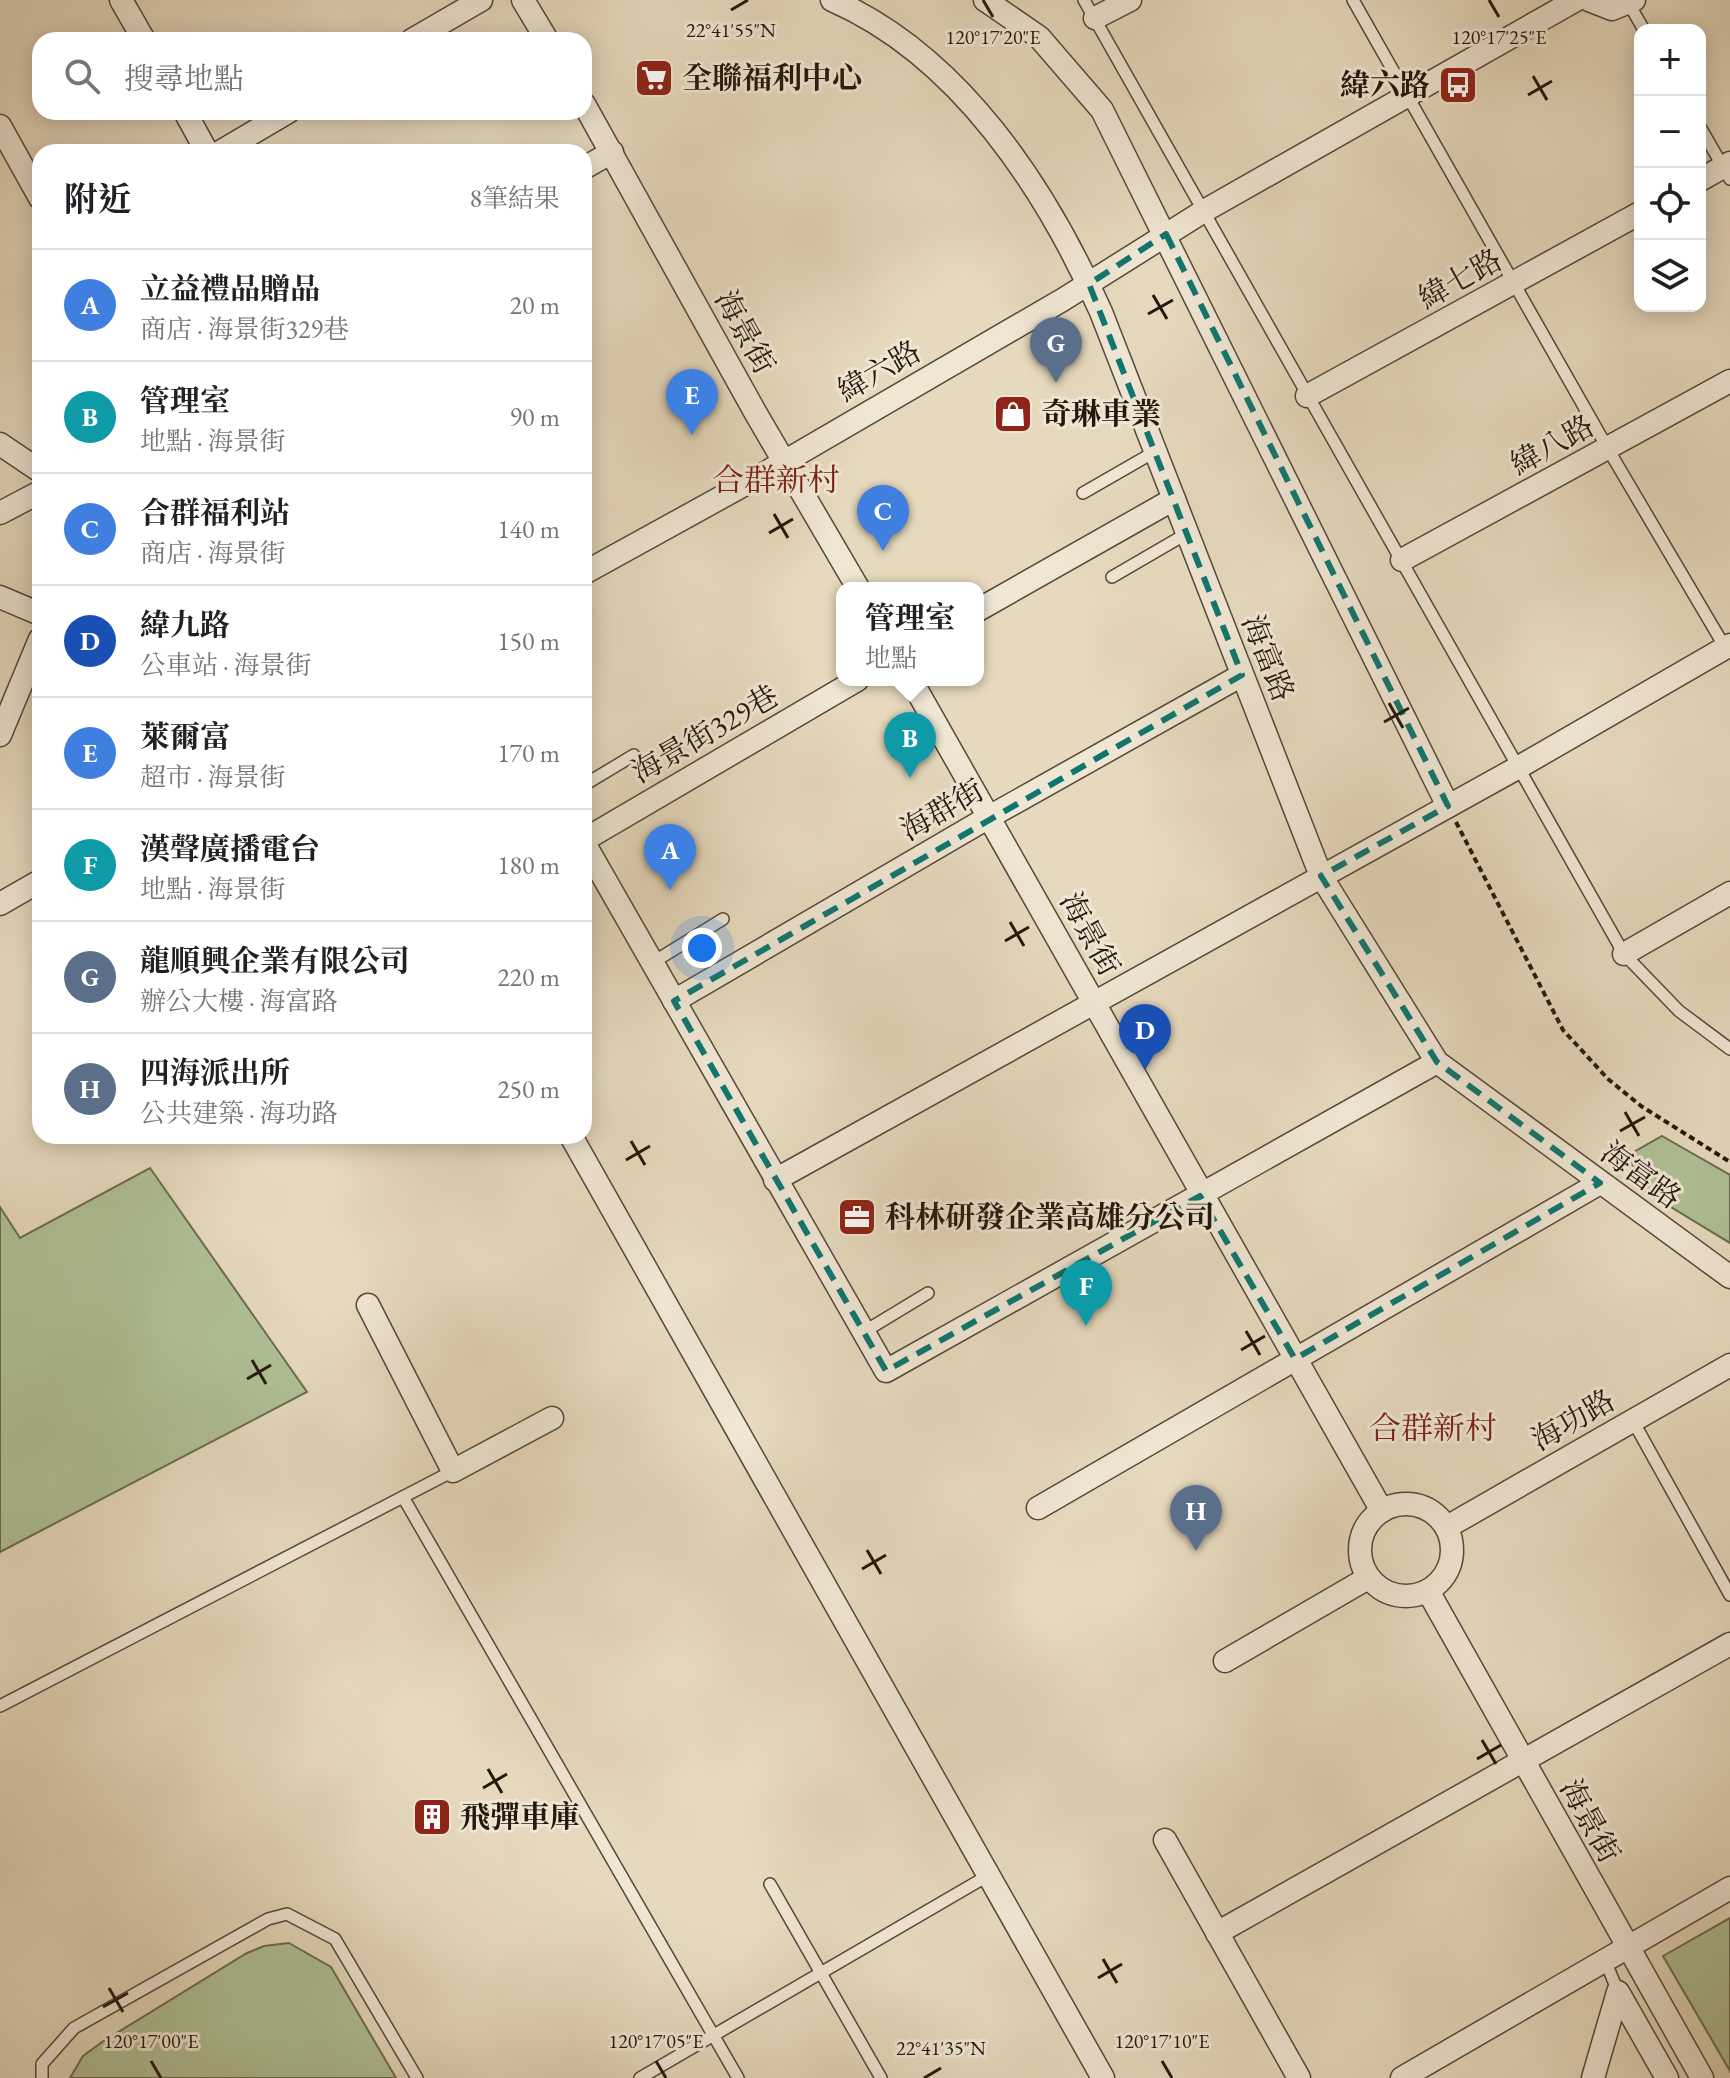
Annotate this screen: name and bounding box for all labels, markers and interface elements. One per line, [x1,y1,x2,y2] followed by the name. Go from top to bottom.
[686,17,776,43] text: 22°41'55"N
[946,24,1040,50] text: 120°17'20"E
[1452,24,1546,50] text: 120°17'25"E
[1634,24,1706,312] map controls
[1634,24,1706,96] button: +
[32,32,592,120] search box
[60,54,104,98] icon: search
[633,57,675,99] supermarket icon: 全聯福利中心
[682,58,862,97] place label: 全聯福利中心
[124,59,244,98] text: 搜尋地點
[1437,64,1479,106] bus stop icon: 緯六路
[1340,65,1430,104] place label: 緯六路
[1634,96,1706,168] button: −
[1634,168,1706,240] button: locate
[64,177,132,221] text: 附近
[470,181,560,215] text: 8筆結果
[1411,240,1509,317] street label: 緯七路
[1634,240,1706,312] button: layers
[140,269,320,308] text: 立益禮品贈品
[707,283,784,381] street label: 海景街
[81,288,99,322] text: A
[510,288,560,322] text: 20 m
[140,312,349,346] text: 商店 · 海景街329巷
[1030,317,1082,383] pin: G
[830,331,927,410] street label: 緯六路
[666,369,718,435] pin: E
[140,381,230,420] text: 管理室
[992,393,1034,435] shop icon: 奇琳車業
[1041,394,1161,433] place label: 奇琳車業
[82,400,98,434] text: B
[510,400,560,434] text: 90 m
[1503,406,1601,483] street label: 緯八路
[140,424,286,458] text: 地點 · 海景街
[712,459,840,501] district label: 合群新村
[857,485,909,551] pin: C
[140,493,290,532] text: 合群福利站
[81,512,99,546] text: C
[497,512,560,546] text: 140 m
[140,536,286,570] text: 商店 · 海景街
[836,582,984,686] popup
[865,598,955,637] text: 管理室
[140,605,230,644] text: 緯九路
[1234,609,1303,707] street label: 海富路
[80,624,100,658] text: D
[497,624,560,658] text: 150 m
[865,641,917,675] text: 地點
[140,648,312,682] text: 公車站 · 海景街
[624,676,785,791] street label: 海景街329巷
[884,712,936,778] pin: B
[140,717,230,756] text: 萊爾富
[83,736,97,770] text: E
[497,736,560,770] text: 170 m
[140,760,286,794] text: 超市 · 海景街
[893,770,990,849] street label: 海群街
[644,824,696,890] pin: A
[140,829,320,868] text: 漢聲廣播電台
[83,848,97,882] text: F
[497,848,560,882] text: 180 m
[140,872,286,906] text: 地點 · 海景街
[1052,885,1129,983] street label: 海景街
[682,928,722,968] your location
[140,941,410,980] text: 龍順興企業有限公司
[81,960,99,994] text: G
[497,960,560,994] text: 220 m
[140,984,338,1018] text: 辦公大樓 · 海富路
[1119,1004,1171,1070] pin: D
[140,1053,290,1092] text: 四海派出所
[80,1072,100,1106] text: H
[497,1072,560,1106] text: 250 m
[140,1096,338,1130] text: 公共建築 · 海功路
[1593,1132,1689,1217] street label: 海富路
[836,1196,878,1238] office icon: 科林研發企業高雄分公司
[885,1197,1215,1236] place label: 科林研發企業高雄分公司
[1060,1260,1112,1326] pin: F
[1524,1380,1621,1459] street label: 海功路
[1369,1407,1497,1449] district label: 合群新村
[1170,1485,1222,1551] pin: H
[1552,1772,1629,1870] street label: 海景街
[411,1796,453,1838] building icon: 飛彈車庫
[460,1797,580,1836] place label: 飛彈車庫
[104,2028,198,2054] text: 120°17'00"E
[609,2028,703,2054] text: 120°17'05"E
[1115,2028,1209,2054] text: 120°17'10"E
[896,2035,986,2061] text: 22°41'35"N

